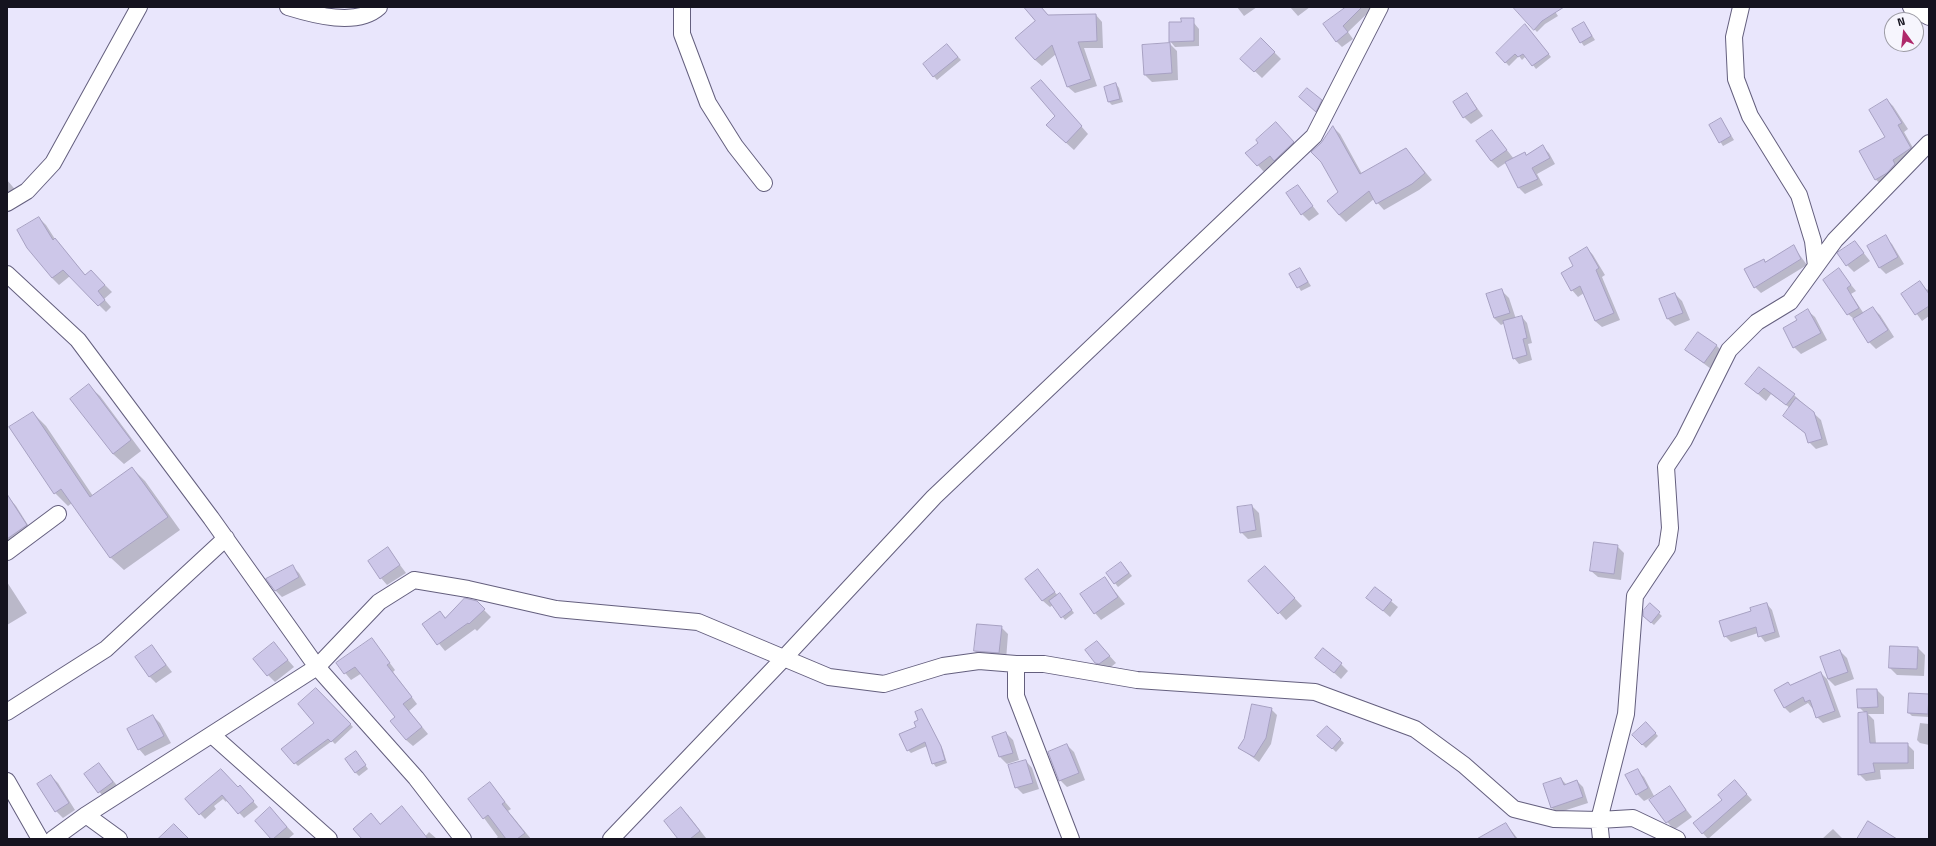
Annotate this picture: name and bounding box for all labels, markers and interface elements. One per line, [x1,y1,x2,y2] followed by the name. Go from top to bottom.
[1884,12,1924,52] north arrow
[1895,13,1907,30] text: N

